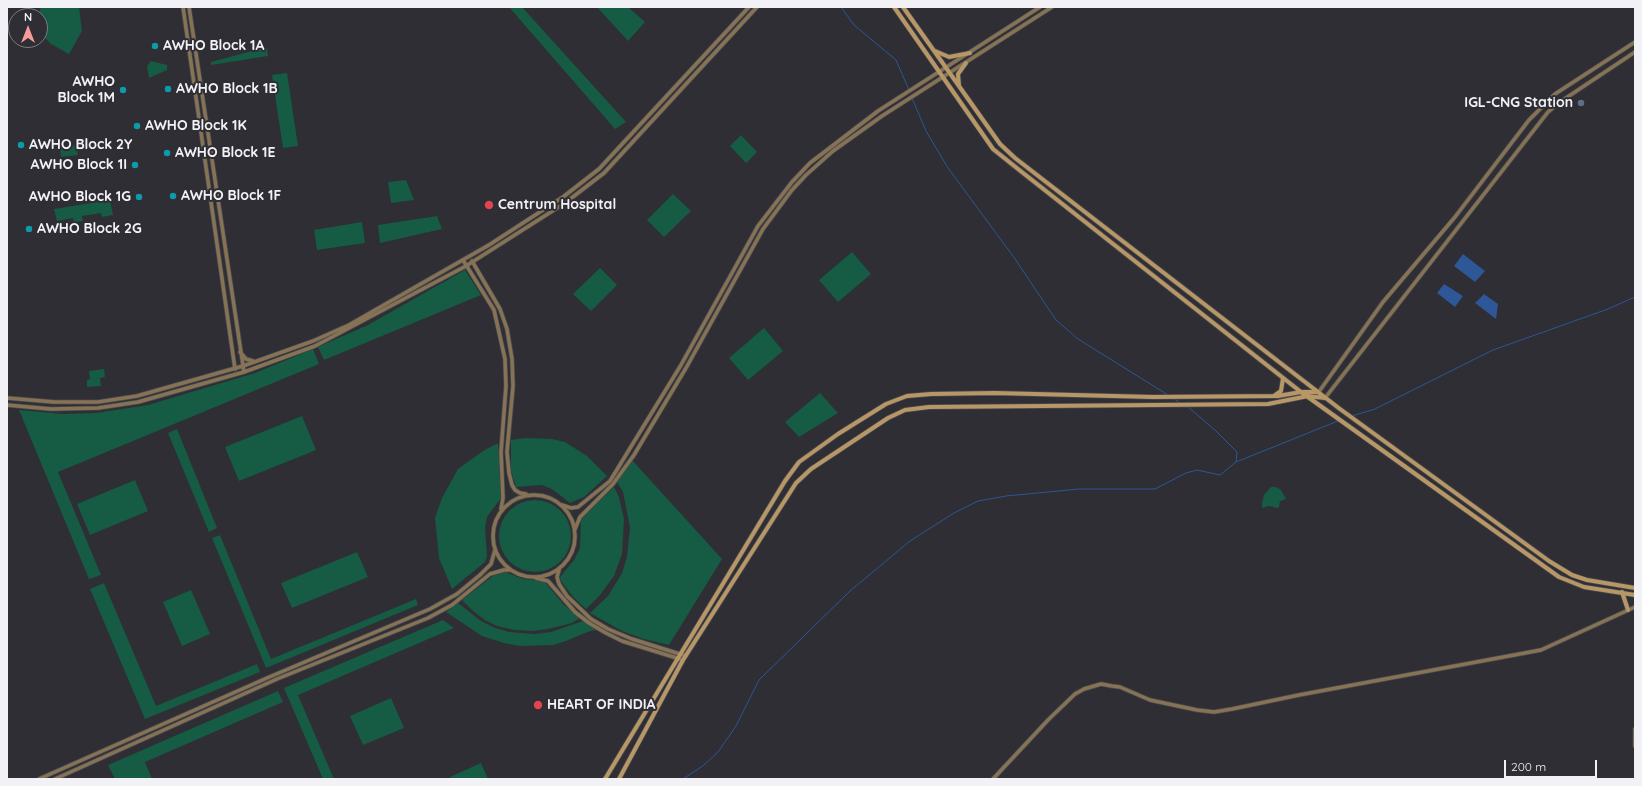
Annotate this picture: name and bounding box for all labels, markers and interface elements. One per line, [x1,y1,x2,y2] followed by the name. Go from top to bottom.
[8,8,48,48] north arrow
[24,10,32,24] text: N
[163,38,265,54] place label: AWHO Block 1A
[150,41,160,51] marker: AWHO Block 1A
[57,74,115,106] place label: AWHO Block 1M
[176,81,278,97] place label: AWHO Block 1B
[163,84,173,94] marker: AWHO Block 1B
[118,85,128,95] marker: AWHO Block 1M
[1464,95,1573,111] place label: IGL-CNG Station
[1576,98,1586,108] marker: IGL-CNG Station
[145,118,247,134] place label: AWHO Block 1K
[132,121,142,131] marker: AWHO Block 1K
[29,137,132,153] place label: AWHO Block 2Y
[16,140,26,150] marker: AWHO Block 2Y
[175,145,276,161] place label: AWHO Block 1E
[162,148,172,158] marker: AWHO Block 1E
[31,157,127,173] place label: AWHO Block 1I
[130,160,140,170] marker: AWHO Block 1I
[181,188,281,204] place label: AWHO Block 1F
[29,189,131,205] place label: AWHO Block 1G
[168,191,178,201] marker: AWHO Block 1F
[134,192,144,202] marker: AWHO Block 1G
[498,197,616,213] place label: Centrum Hospital
[483,199,495,211] marker: Centrum Hospital
[37,221,142,237] place label: AWHO Block 2G
[24,224,34,234] marker: AWHO Block 2G
[547,697,655,713] place label: HEART OF INDIA
[532,699,544,711] marker: HEART OF INDIA
[1506,752,1599,778] scale bar
[1511,759,1546,774] text: 200 m

